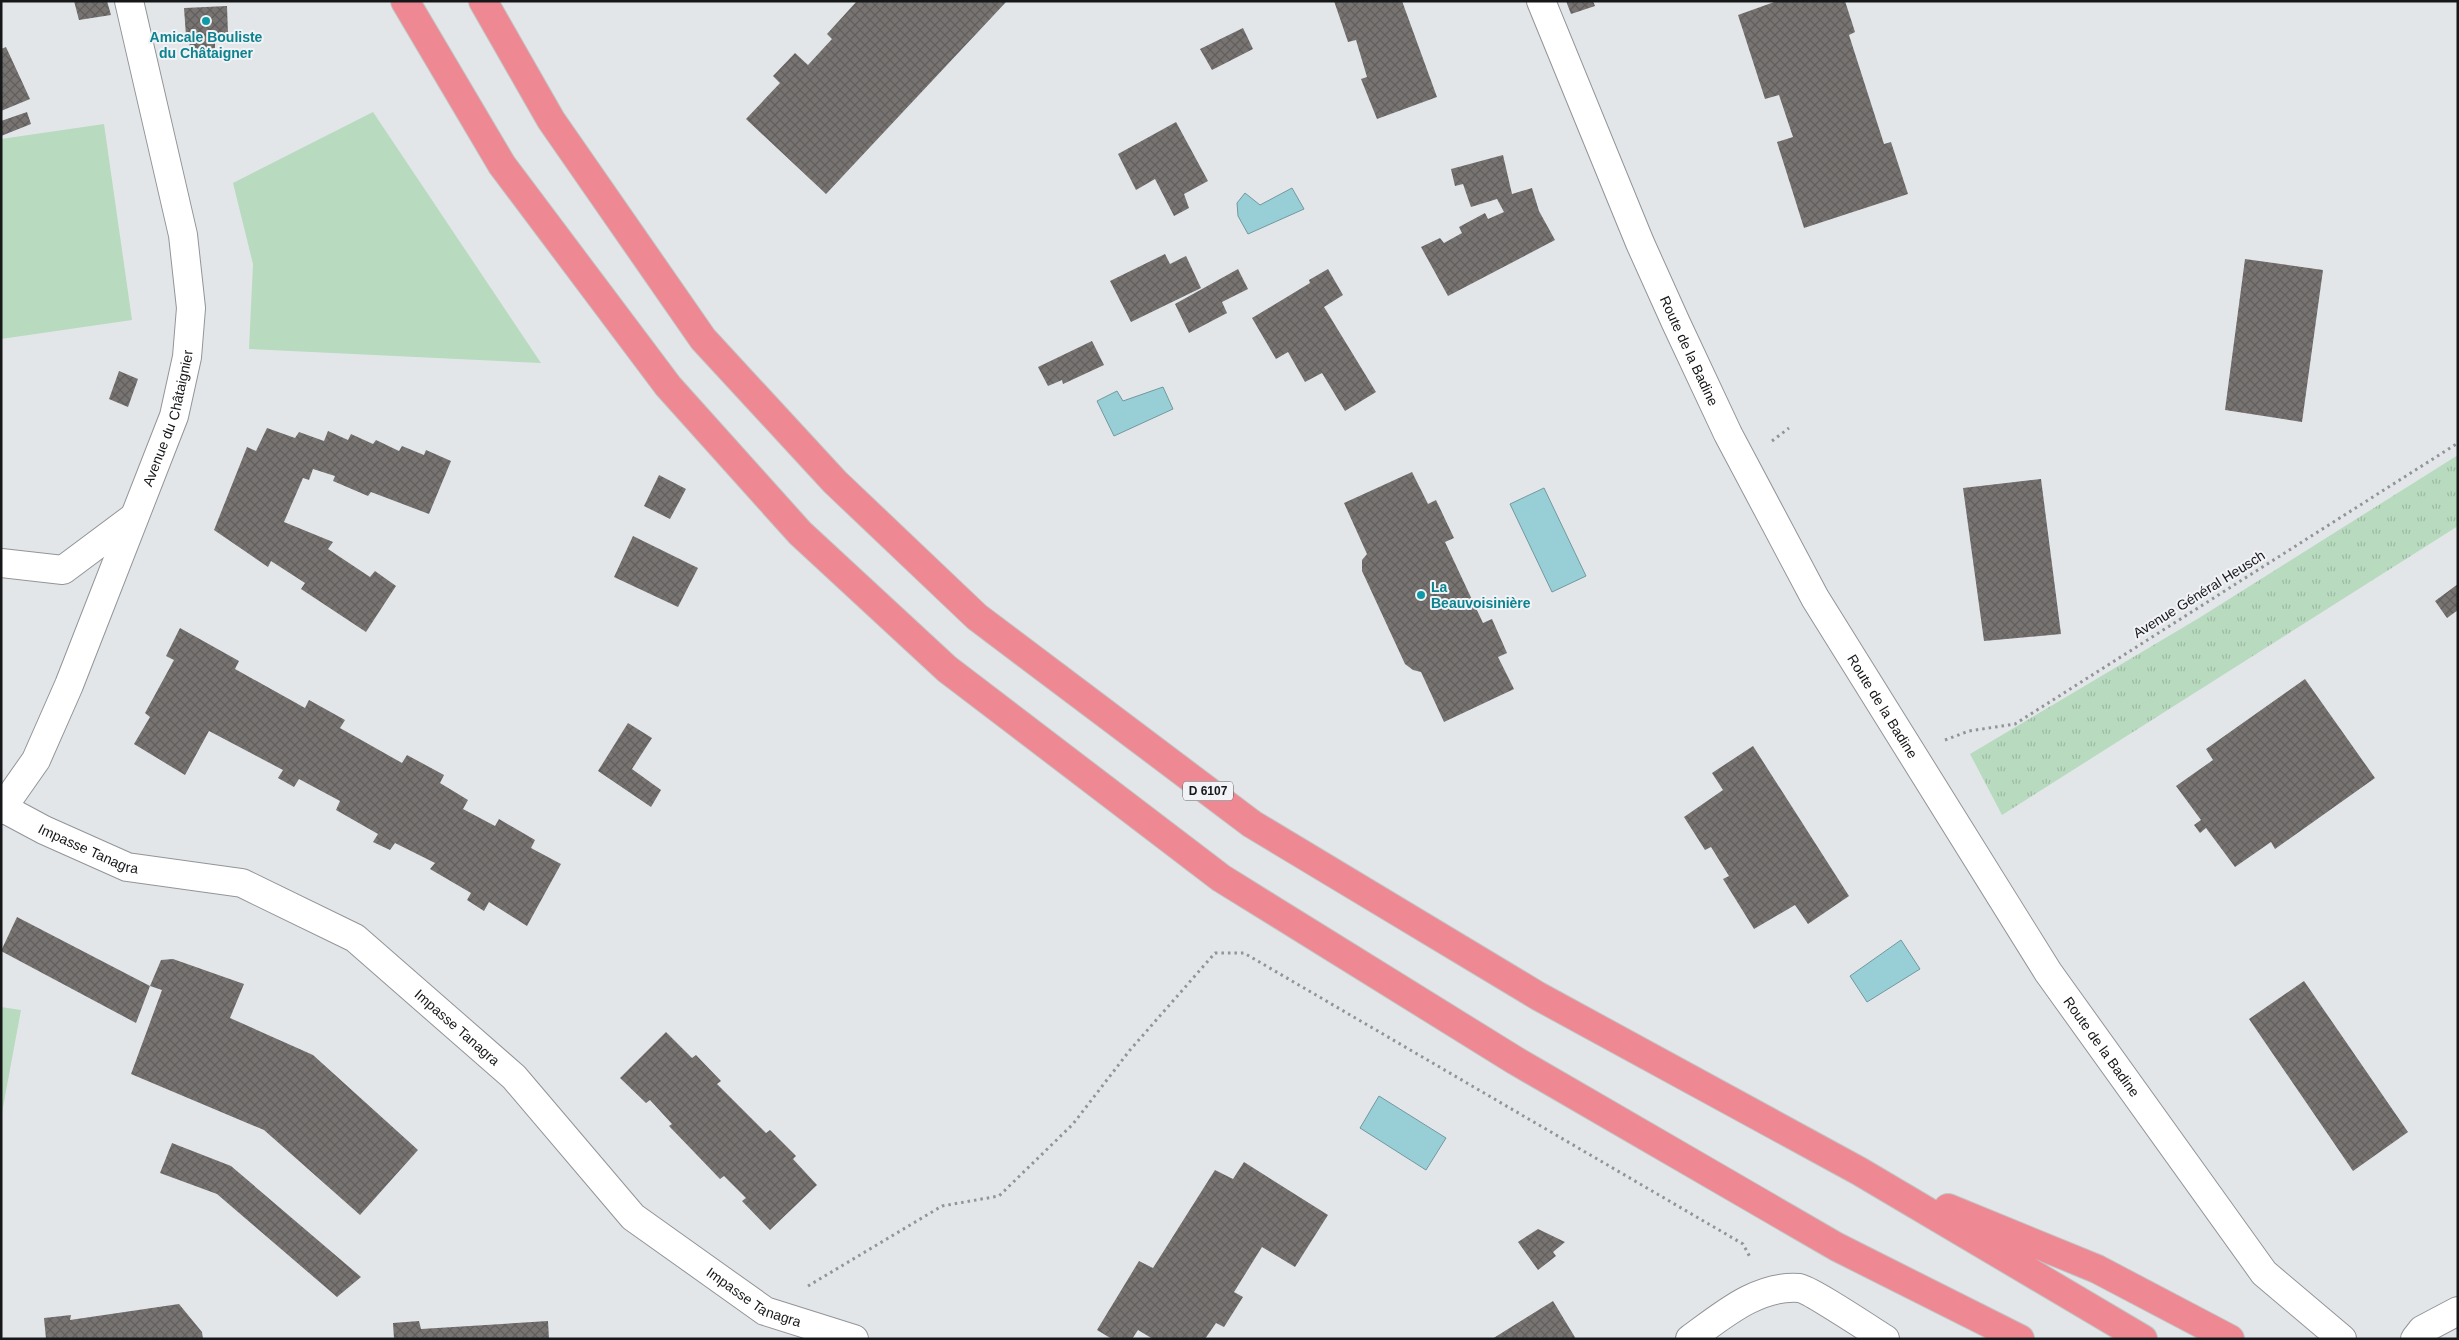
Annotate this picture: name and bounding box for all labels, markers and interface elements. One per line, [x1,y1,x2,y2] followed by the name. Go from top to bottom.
[200,15,212,27] marker: Amicale Bouliste du Châtaigner
[150,29,263,61] place label: Amicale Bouliste du Châtaigner
[1657,293,1722,408] street label: Route de la Badine
[139,349,196,489] street label: Avenue du Châtaignier
[2130,547,2268,641] street label: Avenue Général Heusch
[1431,579,1531,611] place label: La Beauvoisinière
[1415,589,1427,601] marker: La Beauvoisinière
[1844,651,1921,761] street label: Route de la Badine
[1183,781,1233,800] road number: D 6107
[36,821,139,876] street label: Impasse Tanagra
[412,986,503,1069] street label: Impasse Tanagra
[2060,994,2143,1100] street label: Route de la Badine
[704,1264,803,1330] street label: Impasse Tanagra

